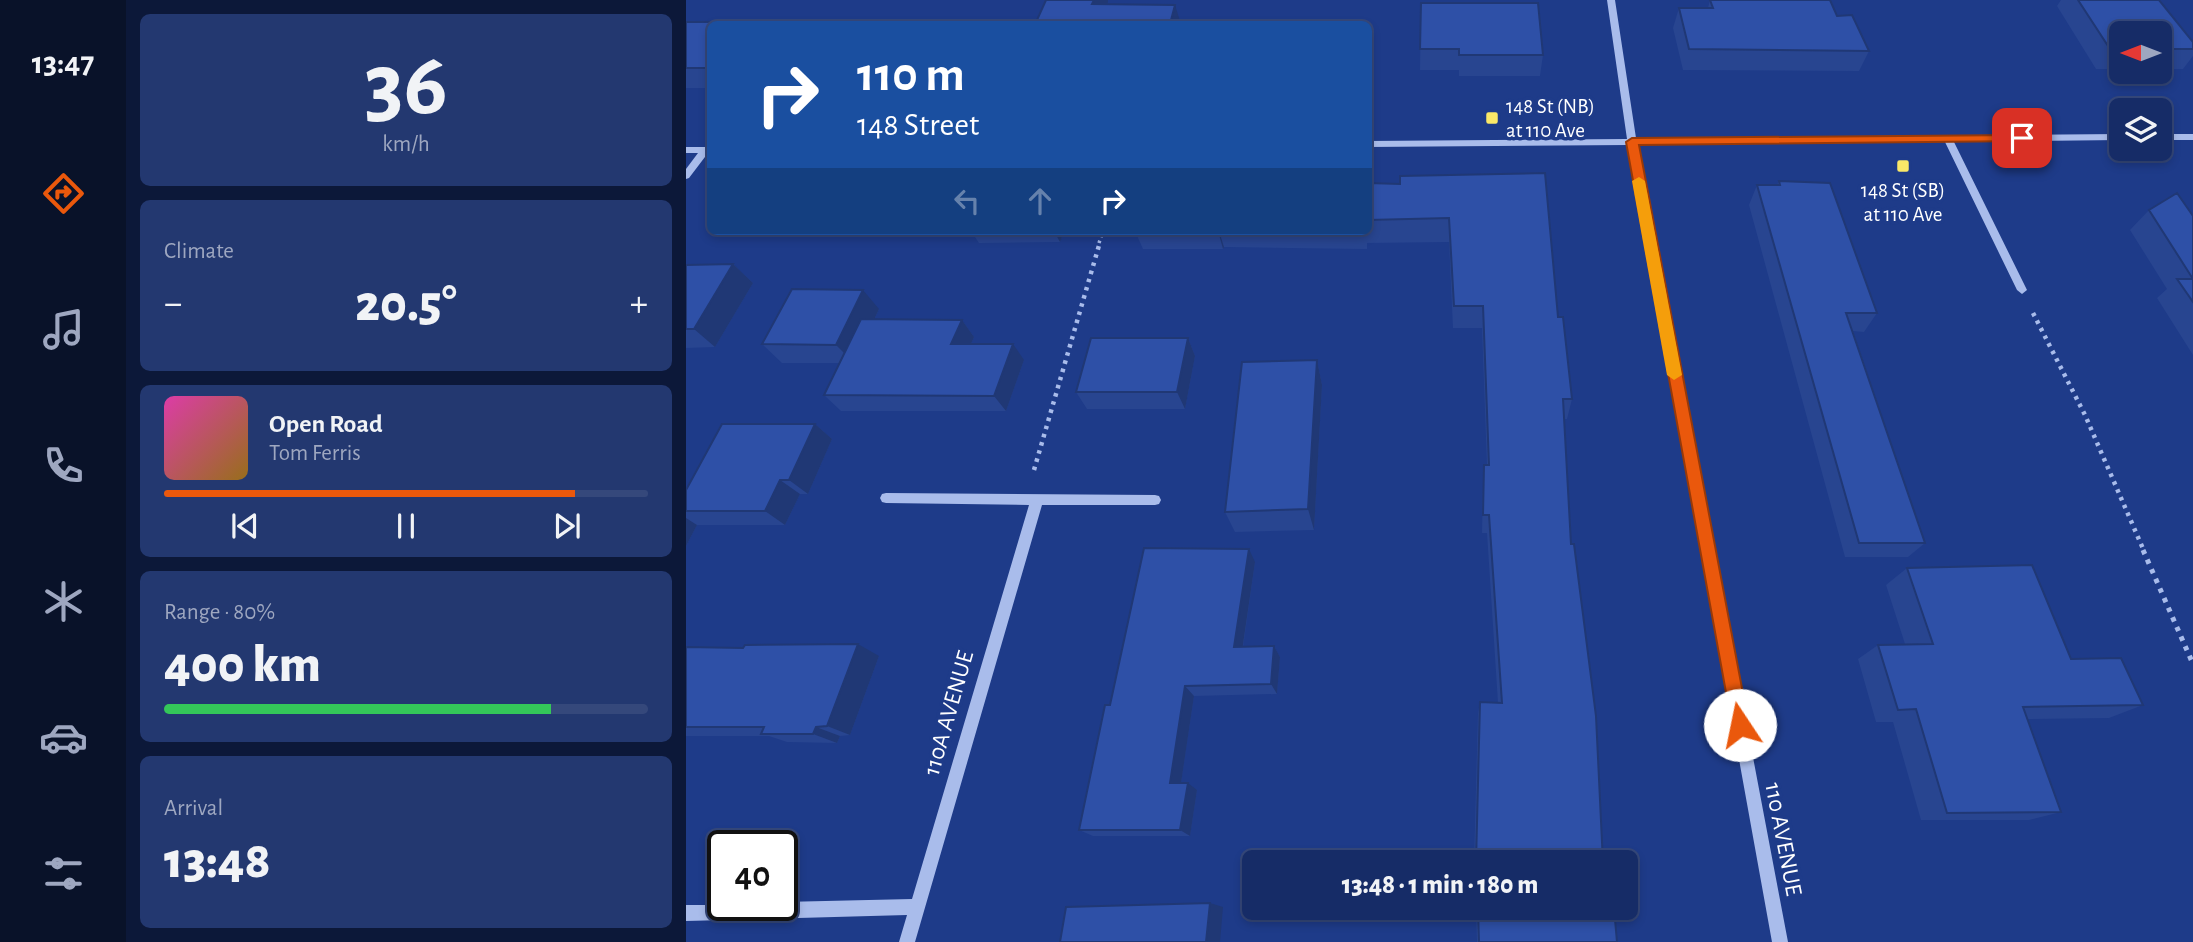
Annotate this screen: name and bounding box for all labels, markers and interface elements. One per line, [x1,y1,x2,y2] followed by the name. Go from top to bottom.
[2109,21,2172,84] north arrow
[2109,21,2172,161] map controls
[364,40,448,131] text: 36
[32,47,94,79] text: 13:47
[742,49,833,140] icon: right
[857,51,965,100] text: 110 m
[1506,96,1595,141] place label: 148 St (NB) at 110 Ave
[2109,98,2172,161] button: layers
[1992,108,2052,168] pin
[857,109,979,141] text: 148 Street
[1484,110,1500,126] marker: 148 St (NB) at 110 Ave
[2003,119,2041,157] icon: arrive
[382,133,430,156] text: km/h
[1895,158,1911,174] marker: 148 St (SB) at 110 Ave
[39,169,88,218] icon: directions
[1861,180,1945,225] place label: 148 St (SB) at 110 Ave
[948,182,986,220] icon: left
[1021,182,1059,220] icon: ahead
[1094,182,1132,220] icon: right
[164,240,234,263] text: Climate
[355,278,457,330] text: 20.5°
[164,285,182,323] text: −
[630,285,648,323] text: +
[39,305,88,354] icon: music
[269,411,383,437] text: Open Road
[39,441,88,490] icon: phone
[269,442,361,465] text: Tom Ferris
[226,507,264,545] icon: previous
[387,507,425,545] icon: pause
[548,507,586,545] icon: next
[39,577,88,626] icon: climate
[164,601,275,624] text: Range · 80%
[164,639,321,691] text: 400 km
[920,648,978,778] street label: 110A AVENUE
[1703,688,1777,762] position arrow
[39,713,88,762] icon: car
[1760,781,1806,898] street label: 110 AVENUE
[164,797,223,820] text: Arrival
[707,830,798,921] speed limit sign: 40
[164,835,271,887] text: 13:48
[39,849,88,898] icon: filters
[1342,872,1538,898] text: 13:48 · 1 min · 180 m

